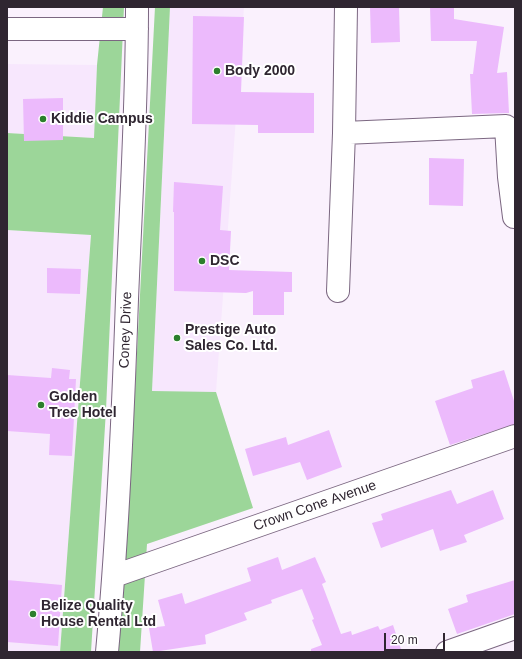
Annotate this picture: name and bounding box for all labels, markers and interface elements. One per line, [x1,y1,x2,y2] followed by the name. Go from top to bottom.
[225,63,295,79] place label: Body 2000
[212,66,222,76] marker: Body 2000
[51,111,153,127] place label: Kiddie Campus
[38,114,48,124] marker: Kiddie Campus
[210,253,240,269] place label: DSC
[197,256,207,266] marker: DSC
[116,291,136,369] street label: Coney Drive
[185,322,278,354] place label: Prestige Auto Sales Co. Ltd.
[172,333,182,343] marker: Prestige Auto Sales Co. Ltd.
[49,389,117,422] place label: Golden Tree Hotel
[36,400,46,410] marker: Golden Tree Hotel
[251,477,379,535] street label: Crown Cone Avenue
[41,598,156,630] place label: Belize Quality House Rental Ltd
[28,609,38,619] marker: Belize Quality House Rental Ltd
[386,625,447,651] scale bar
[391,633,418,647] text: 20 m

